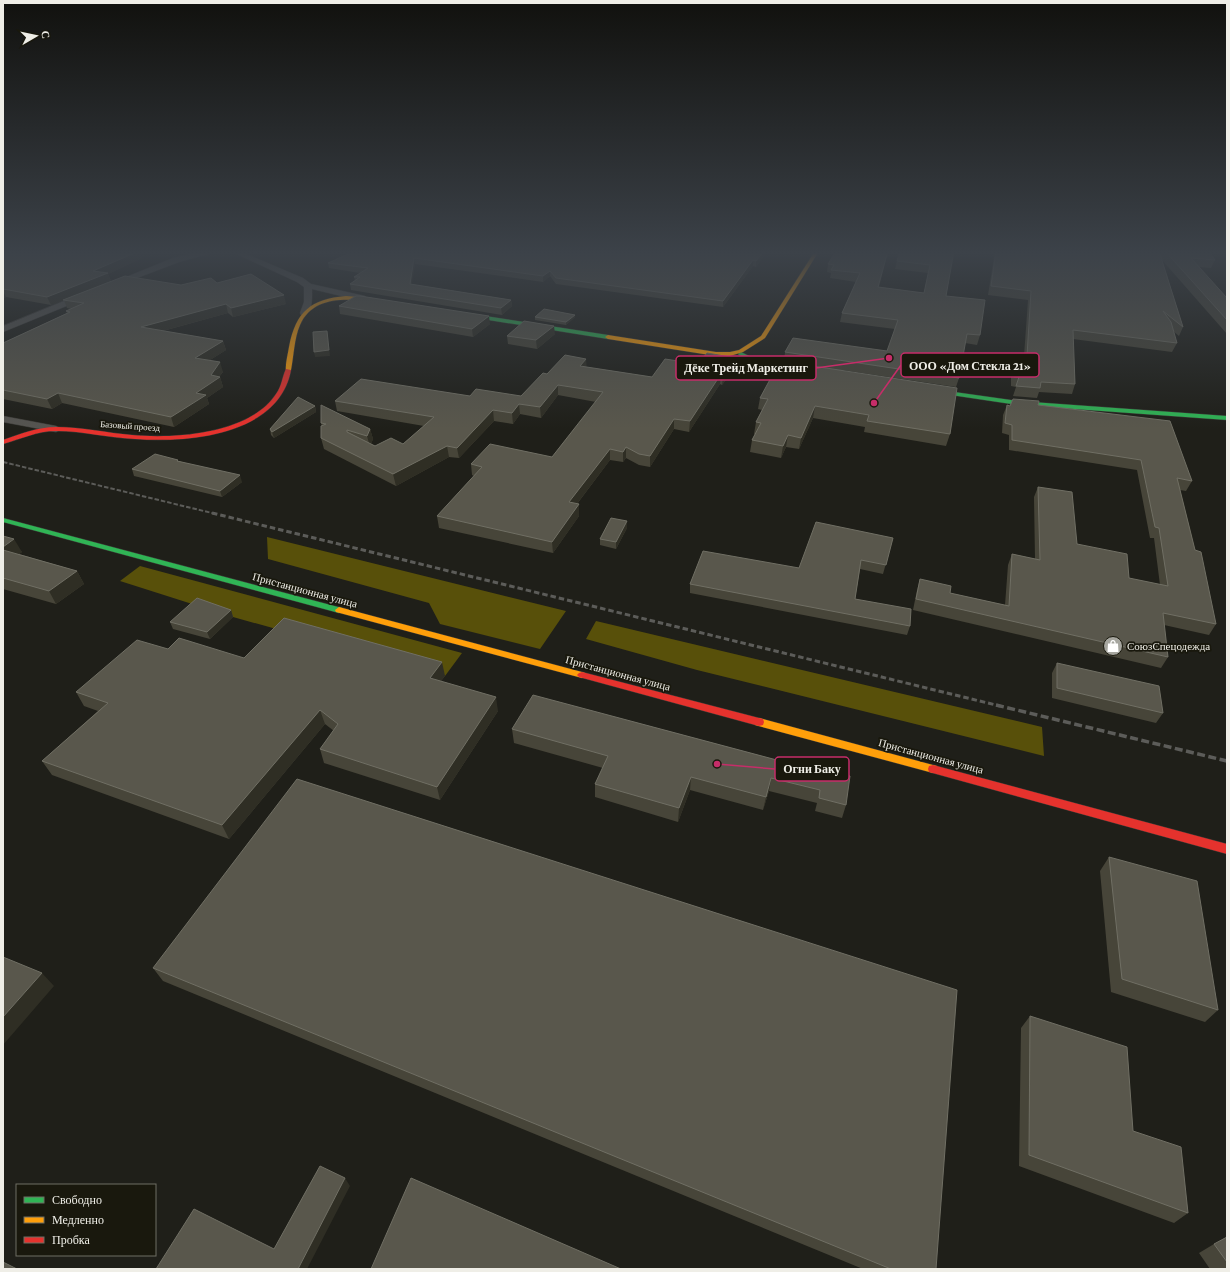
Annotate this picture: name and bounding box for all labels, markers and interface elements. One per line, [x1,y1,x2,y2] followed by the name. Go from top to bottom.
[16,16,56,56] north arrow
[39,30,52,39] text: С
[901,353,1039,377] callout: ООО «Дом Стекла 21»
[676,356,816,380] callout: Дёке Трейд Маркетинг
[909,359,1031,373] text: ООО «Дом Стекла 21»
[684,361,808,375] text: Дёке Трейд Маркетинг
[100,419,161,433] street label: Базовый проезд
[251,570,359,610] street label: Пристанционная улица
[1102,635,1124,657] shop icon: СоюзСпецодежда
[1127,640,1210,652] place label: СоюзСпецодежда
[564,653,672,693] street label: Пристанционная улица
[877,736,985,776] street label: Пристанционная улица
[775,757,849,781] callout: Огни Баку
[783,762,841,776] text: Огни Баку
[16,1184,156,1256] legend
[52,1193,102,1207] text: Свободно
[52,1213,104,1227] text: Медленно
[52,1233,90,1247] text: Пробка

